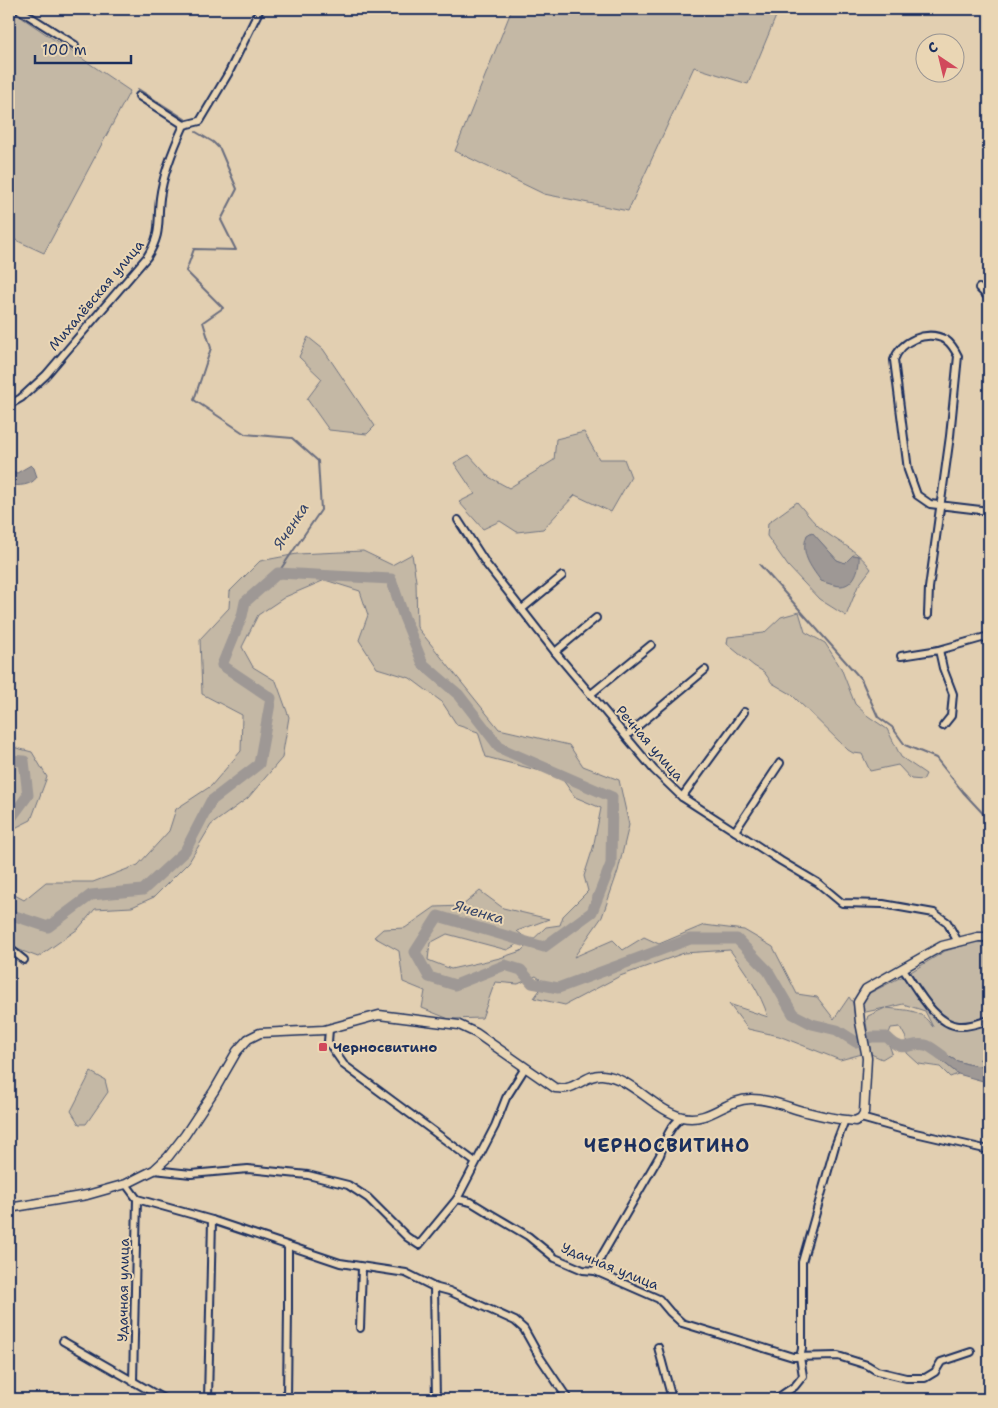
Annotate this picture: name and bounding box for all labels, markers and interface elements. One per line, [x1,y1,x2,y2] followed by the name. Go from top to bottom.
[35,32,131,64] scale bar
[916,32,966,82] north arrow
[924,38,941,57] text: С
[42,40,87,60] text: 100 m
[44,236,148,354] street label: Михалёвская улица
[268,499,313,554] water label: Яченка
[612,702,688,785] street label: Речная улица
[450,895,507,929] water label: Яченка
[333,1038,437,1056] place label: Черносвитино
[317,1041,329,1053] marker: Черносвитино
[584,1133,750,1158] district label: ЧЕРНОСВИТИНО
[113,1238,133,1342] street label: Удачная улица
[558,1238,662,1294] street label: Удачная улица

